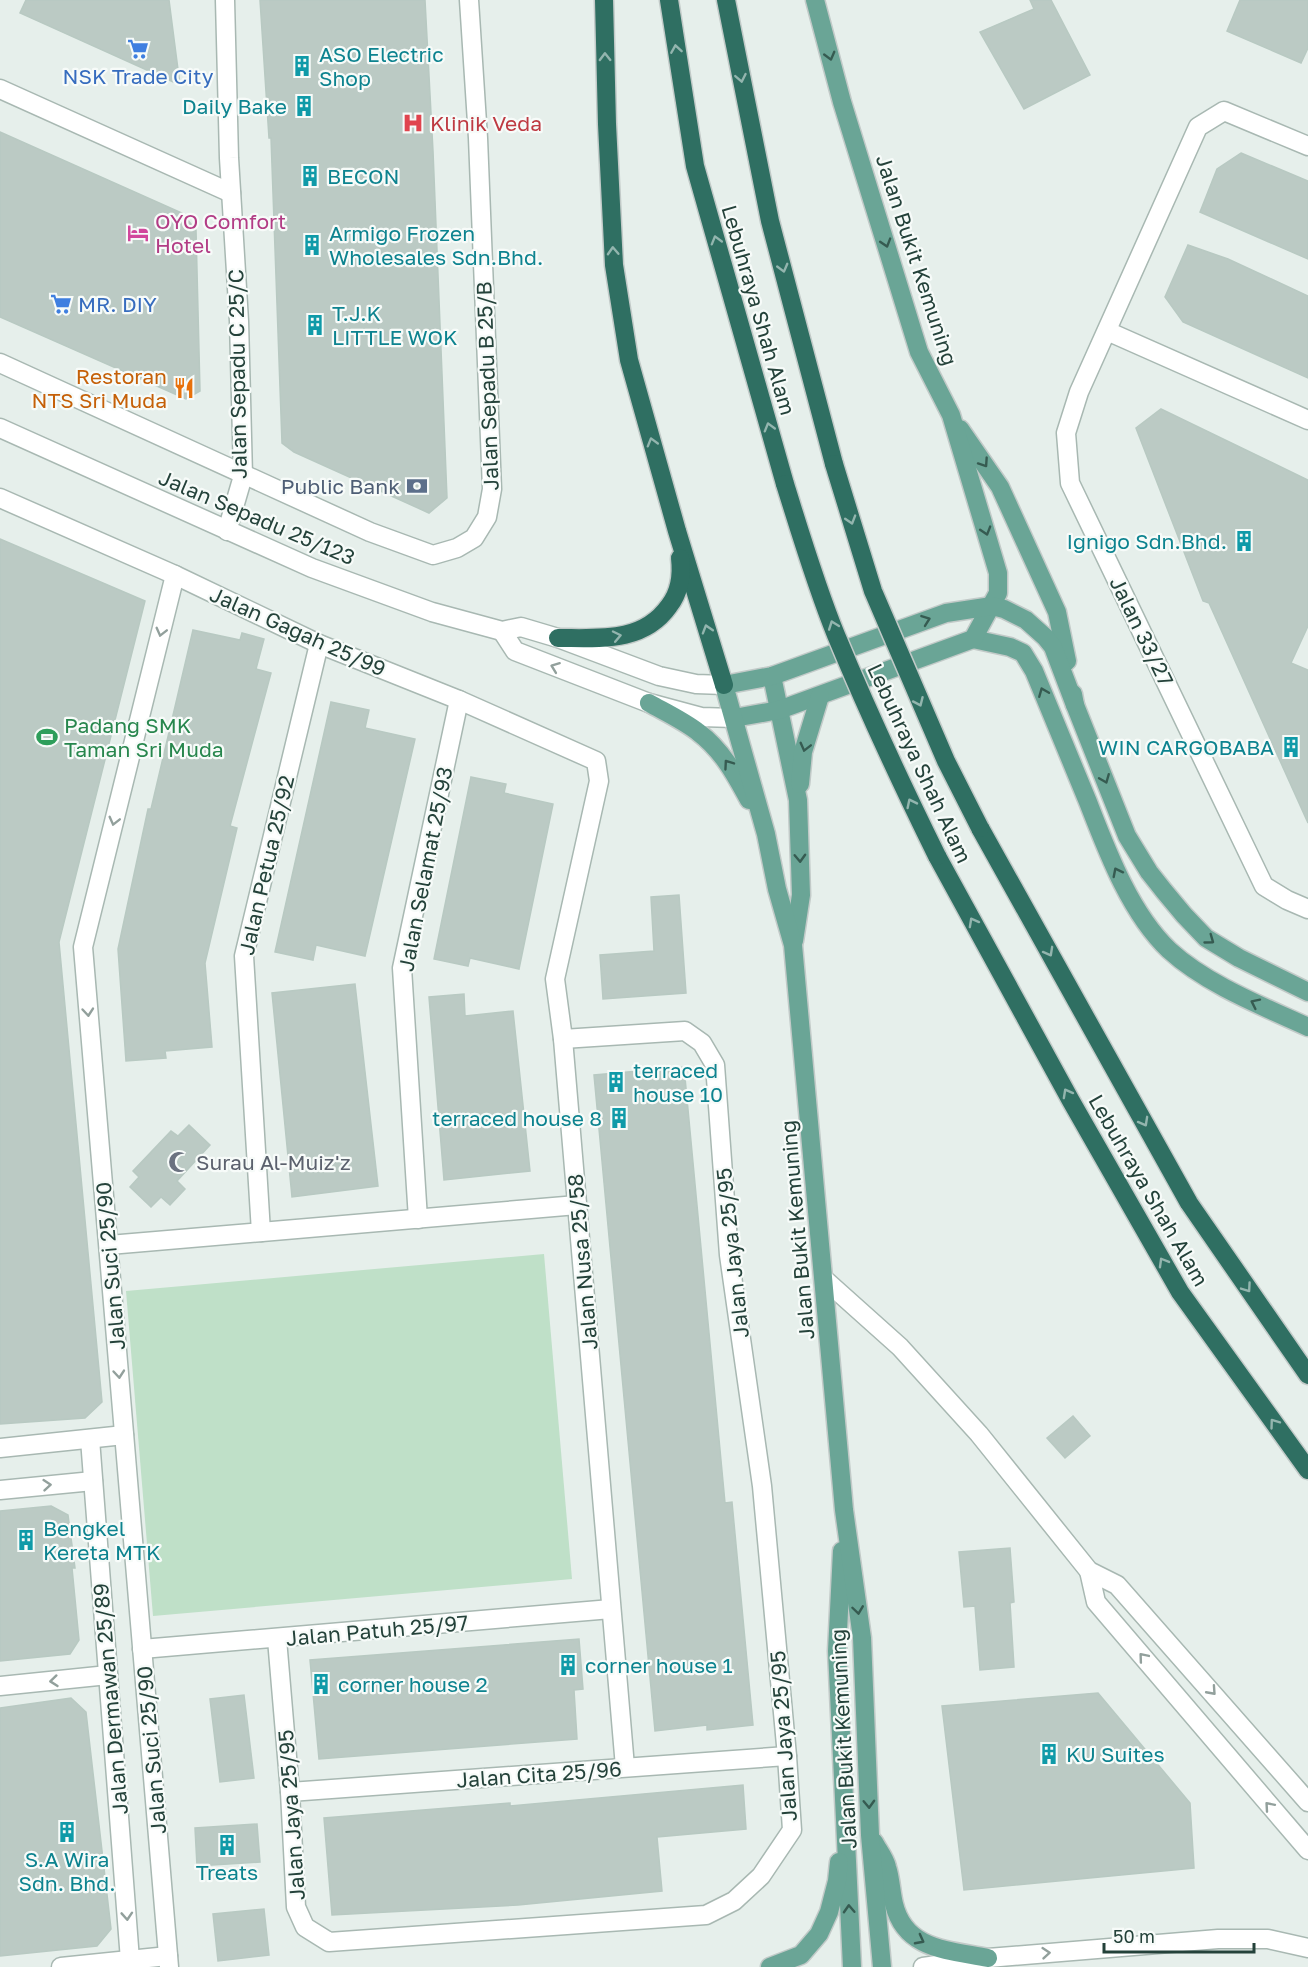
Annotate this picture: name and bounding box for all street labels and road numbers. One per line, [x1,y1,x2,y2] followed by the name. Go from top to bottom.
[871,151,963,369] street label: Jalan Bukit Kemuning
[717,202,801,418] street label: Lebuhraya Shah Alam
[222,269,252,479] street label: Jalan Sepadu C 25/C
[470,281,504,491] street label: Jalan Sepadu B 25/B
[155,464,359,570] street label: Jalan Sepadu 25/123
[1104,572,1180,690] street label: Jalan 33/27
[206,581,390,681] street label: Jalan Gagah 25/99
[862,659,978,867] street label: Lebuhraya Shah Alam
[392,765,458,973] street label: Jalan Selamat 25/93
[233,773,299,957] street label: Jalan Petua 25/92
[1083,1089,1215,1291] street label: Lebuhraya Shah Alam
[774,1119,820,1341] street label: Jalan Bukit Kemuning
[710,1167,754,1339] street label: Jalan Jaya 25/95
[561,1173,603,1351] street label: Jalan Nusa 25/58
[90,1181,130,1351] street label: Jalan Suci 25/90
[87,1582,133,1816] street label: Jalan Dermawan 25/89
[285,1609,469,1651] street label: Jalan Patuh 25/97
[824,1628,862,1850] street label: Jalan Bukit Kemuning
[764,1650,802,1822] street label: Jalan Jaya 25/95
[131,1665,171,1835] street label: Jalan Suci 25/90
[272,1729,310,1901] street label: Jalan Jaya 25/95
[456,1755,622,1793] street label: Jalan Cita 25/96

